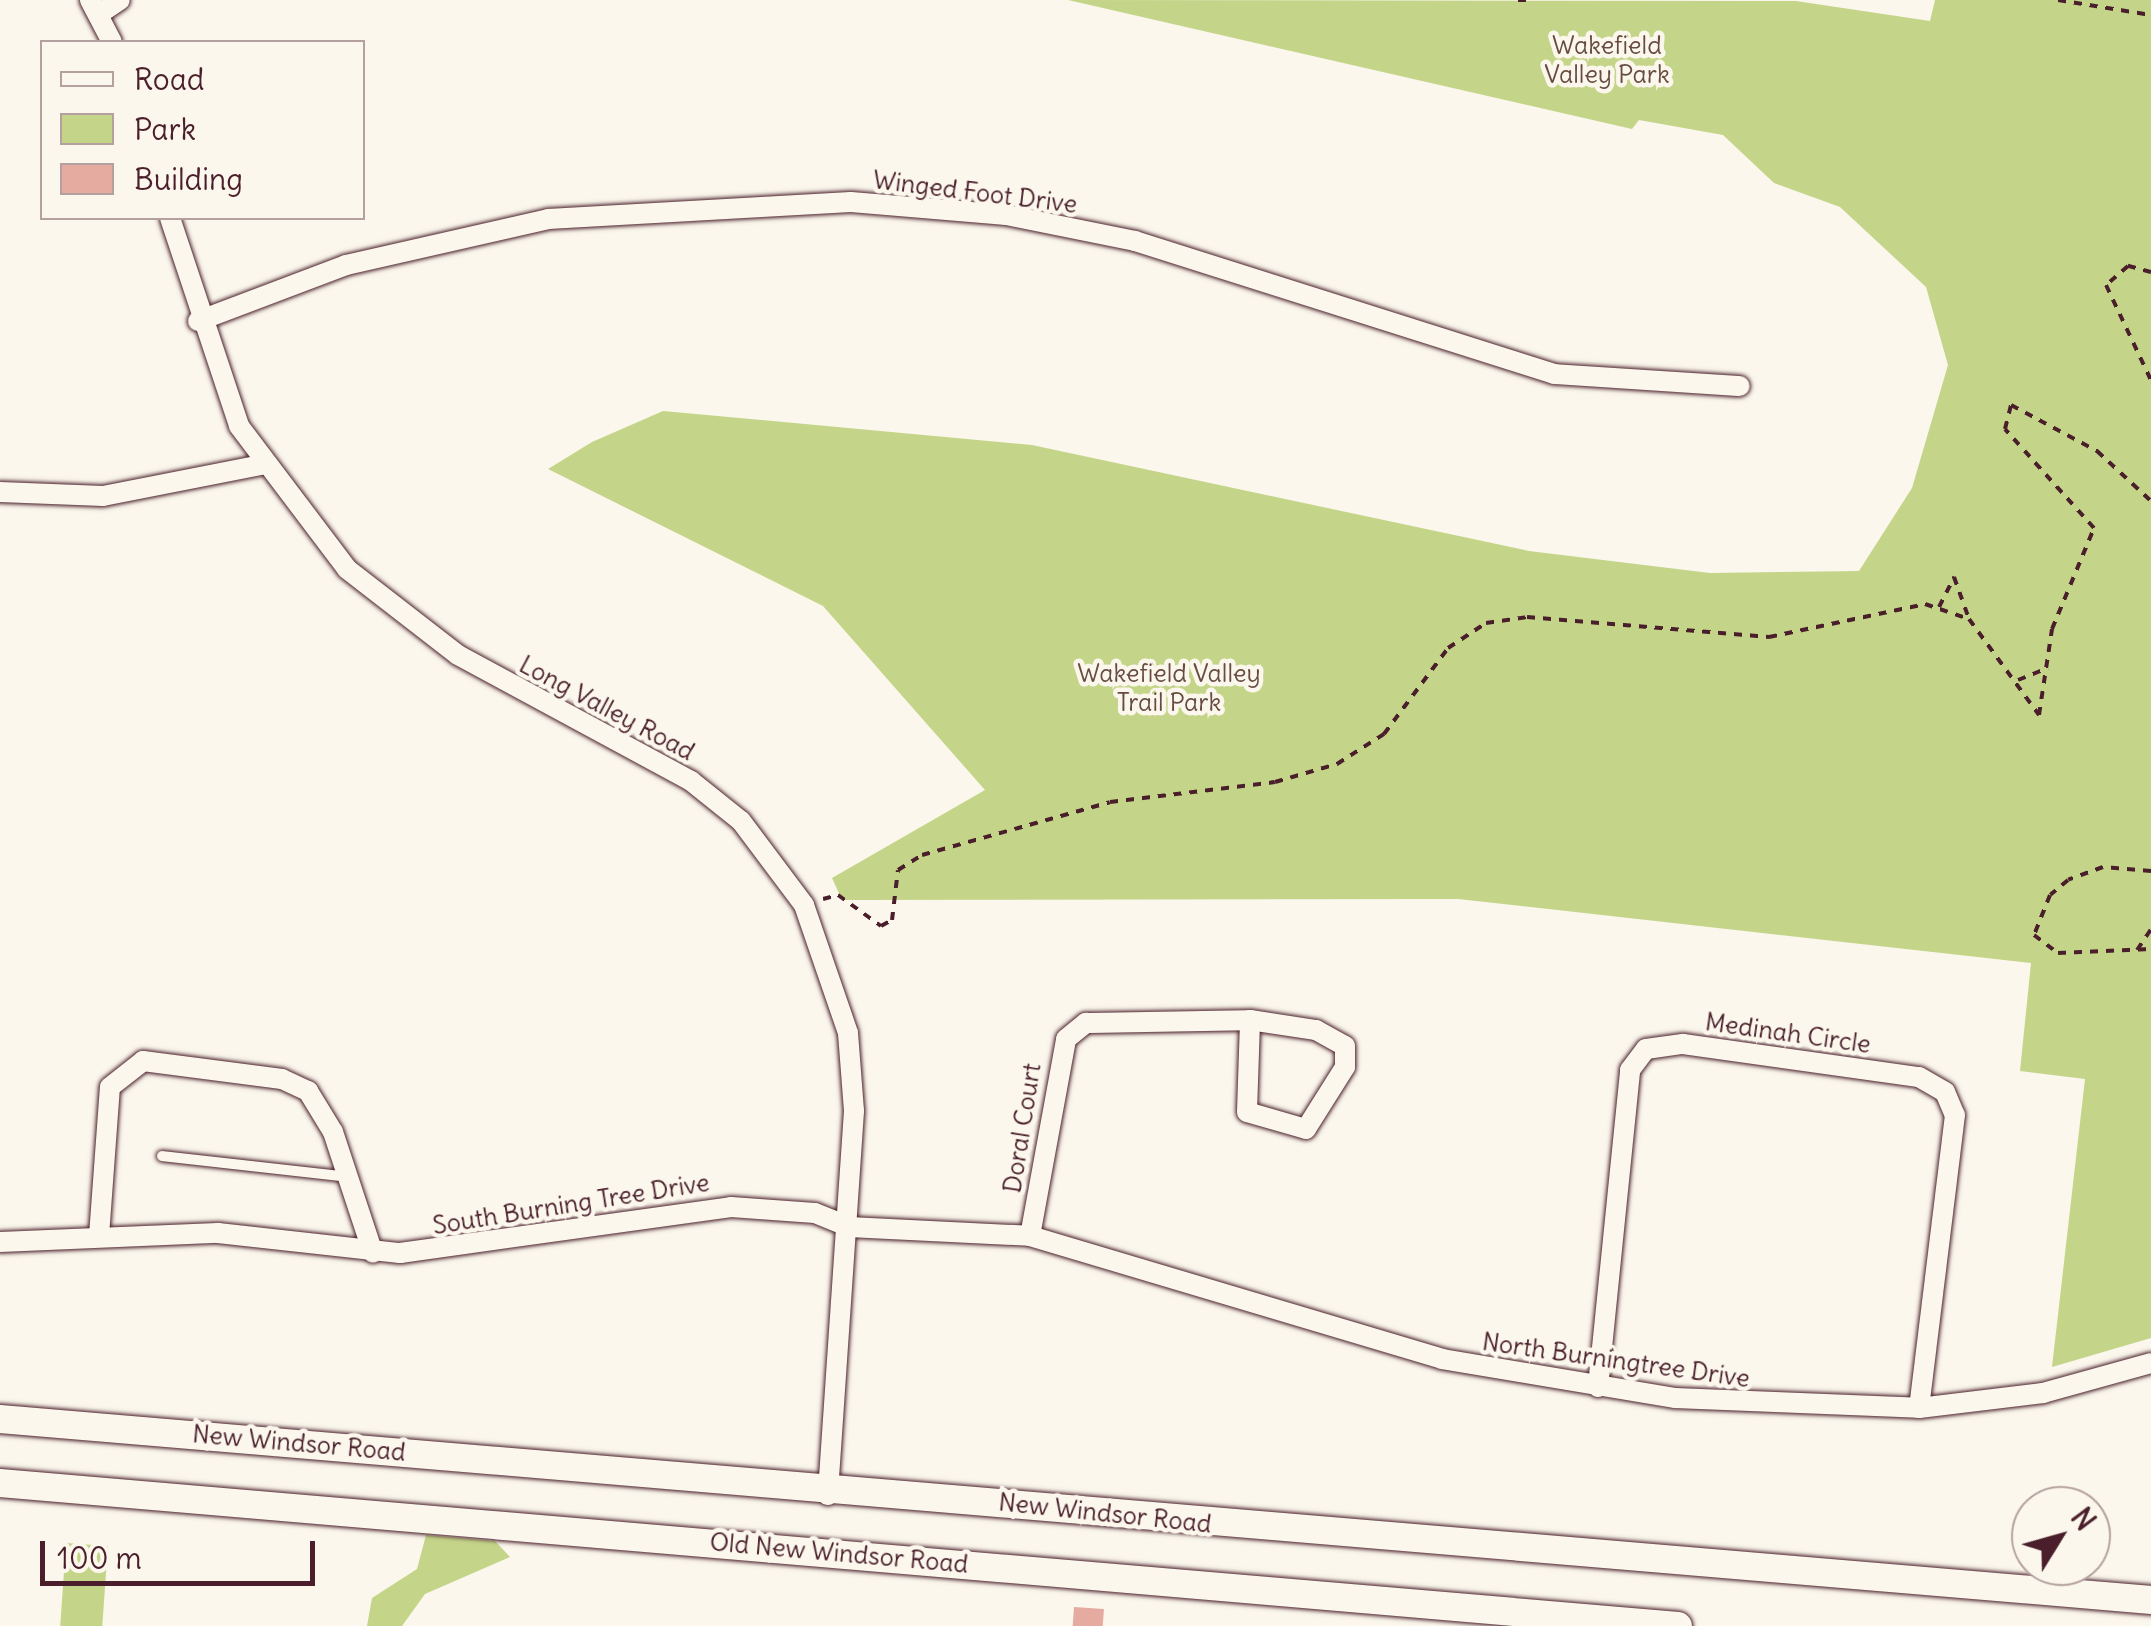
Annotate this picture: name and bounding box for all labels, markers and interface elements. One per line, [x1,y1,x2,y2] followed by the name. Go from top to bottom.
[1544,31,1670,90] park label: Wakefield Valley Park
[40,40,365,220] legend
[134,60,204,98] text: Road
[134,110,196,148] text: Park
[134,160,243,198] text: Building
[871,165,1079,219] street label: Winged Foot Drive
[514,649,700,767] street label: Long Valley Road
[1077,659,1261,718] park label: Wakefield Valley Trail Park
[1703,1007,1873,1059] street label: Medinah Circle
[997,1061,1047,1195] street label: Doral Court
[430,1167,712,1241] street label: South Burning Tree Drive
[1480,1326,1752,1394] street label: North Burningtree Drive
[191,1419,407,1467] street label: New Windsor Road
[2011,1486,2111,1586] north arrow
[997,1487,1213,1539] street label: New Windsor Road
[2063,1501,2104,1538] text: N
[45,1521,320,1583] scale bar
[708,1527,970,1579] street label: Old New Windsor Road
[57,1539,142,1577] text: 100 m

